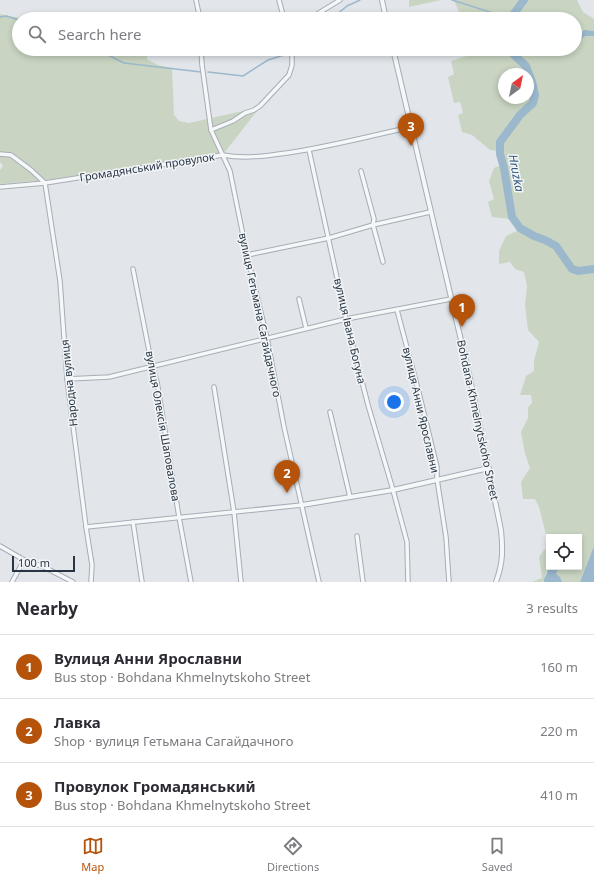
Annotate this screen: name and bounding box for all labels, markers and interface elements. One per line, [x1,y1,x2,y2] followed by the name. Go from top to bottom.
[12,12,582,56] search box
[26,23,48,45] icon: search
[58,24,141,44] text: Search here
[498,68,534,104] north arrow
[398,113,424,146] pin: 3
[78,148,216,185] street label: Громадянський провулок
[505,153,528,193] water label: Hruzka
[236,231,285,398] street label: вулиця Гетьмана Сагайдачного
[331,277,370,385] street label: вулиця Івана Богуна
[449,294,475,327] pin: 1
[454,338,503,501] street label: Bohdana Khmelnytskoho Street
[56,339,81,427] street label: Народна вулиця
[400,346,443,474] street label: вулиця Анни Ярославни
[143,349,184,502] street label: вулиця Олексія Шаповалова
[384,392,404,412] your location
[274,460,300,493] pin: 2
[546,534,582,570] map controls
[546,534,582,570] button: locate
[12,554,75,573] scale bar
[18,555,50,570] text: 100 m
[16,597,78,620] text: Nearby
[526,599,578,617] text: 3 results
[54,648,242,668] text: Вулиця Анни Ярославни
[25,658,33,676] text: 1
[540,658,578,676] text: 160 m
[54,668,310,686] text: Bus stop · Bohdana Khmelnytskoho Street
[54,712,101,732] text: Лавка
[25,722,33,740] text: 2
[540,722,578,740] text: 220 m
[54,732,293,750] text: Shop · вулиця Гетьмана Сагайдачного
[54,776,256,796] text: Провулок Громадянський
[25,786,33,804] text: 3
[540,786,578,804] text: 410 m
[54,796,310,814] text: Bus stop · Bohdana Khmelnytskoho Street
[81,835,104,874] tab: Map
[267,835,319,874] tab: Directions
[482,835,513,874] tab: Saved

